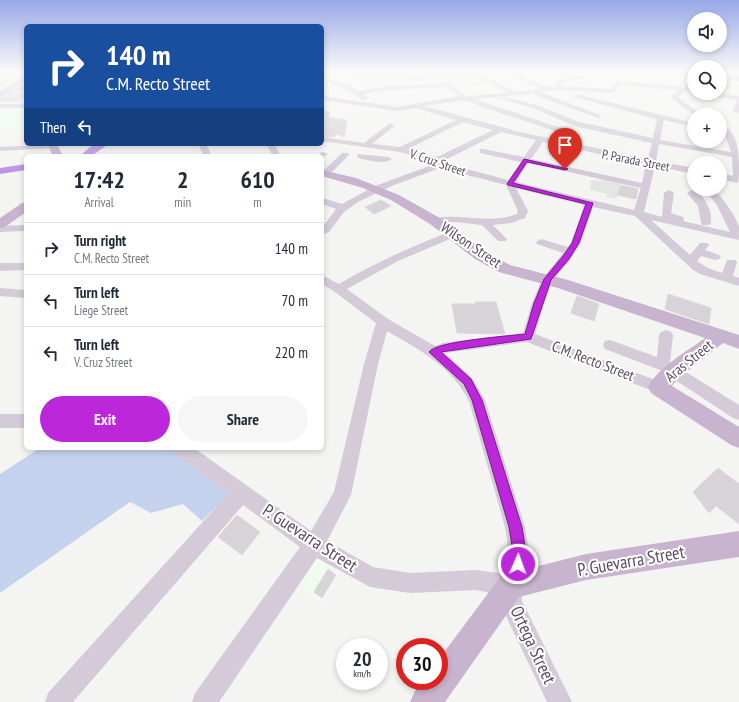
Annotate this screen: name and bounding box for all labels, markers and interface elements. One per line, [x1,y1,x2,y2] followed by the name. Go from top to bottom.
[687,12,727,196] map controls
[687,12,727,52] button: sound
[106,36,170,73] text: 140 m
[40,40,92,92] icon: right
[687,60,727,100] button: search
[106,72,210,95] text: C.M. Recto Street
[687,108,727,148] button: +
[74,116,96,138] icon: left
[40,118,66,137] text: Then
[548,128,582,169] pin
[554,134,576,156] icon: arrive
[407,145,469,180] street label: V. Cruz Street
[601,146,672,175] street label: P. Parada Street
[687,156,727,196] button: −
[73,164,125,195] text: 17:42
[177,164,188,195] text: 2
[240,164,275,195] text: 610
[84,194,114,211] text: Arrival
[174,194,191,211] text: min
[253,194,262,211] text: m
[437,217,505,272] street label: Wilson Street
[74,231,126,250] text: Turn right
[40,238,62,260] icon: right
[275,239,308,258] text: 140 m
[74,250,149,267] text: C.M. Recto Street
[74,283,119,302] text: Turn left
[40,290,62,312] icon: left
[282,291,308,310] text: 70 m
[74,302,128,319] text: Liege Street
[74,335,119,354] text: Turn left
[661,335,717,386] street label: Aras Street
[549,336,637,385] street label: C.M. Recto Street
[40,342,62,364] icon: left
[275,343,308,362] text: 220 m
[74,354,132,371] text: V. Cruz Street
[40,396,170,442] button: Exit
[178,396,308,442] button: Share
[259,498,362,577] street label: P. Guevarra Street
[576,540,686,581] street label: P. Guevarra Street
[497,543,539,585] position arrow
[505,602,562,687] street label: Ortega Street
[396,638,448,690] speed limit sign: 30
[352,646,372,672] text: 20
[353,667,371,680] text: km/h

